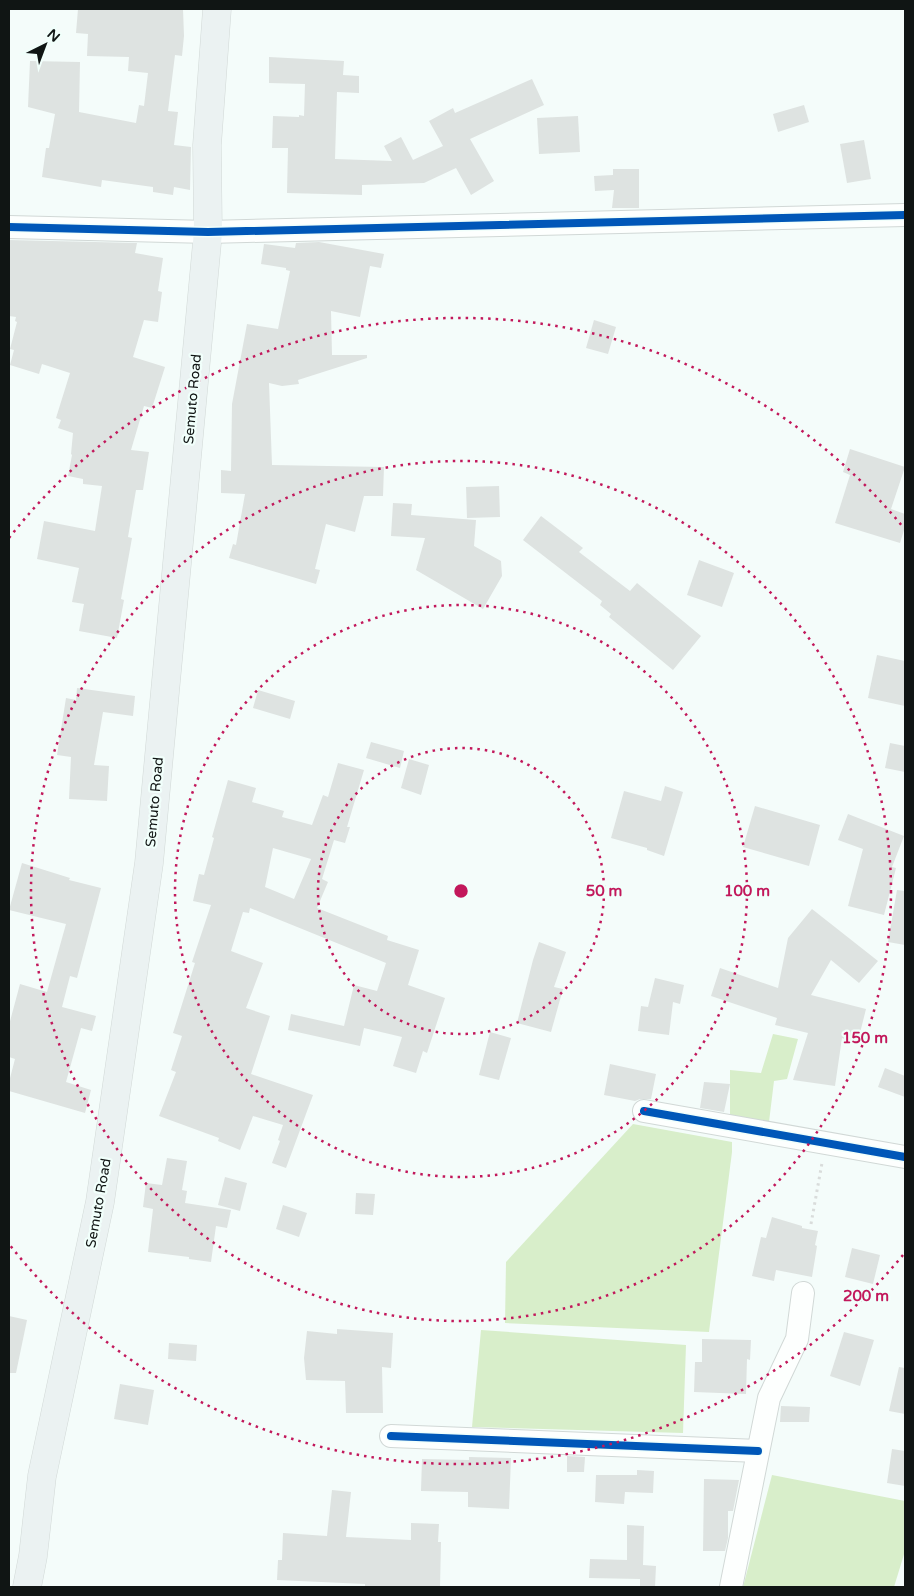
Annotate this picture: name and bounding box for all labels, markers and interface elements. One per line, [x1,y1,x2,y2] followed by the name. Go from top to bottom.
[20,20,70,70] north arrow
[43,26,63,46] text: N
[180,353,205,445] street label: Semuto Road
[142,756,167,848] street label: Semuto Road
[452,882,470,900] centre of rings
[586,882,622,900] text: 50 m
[724,882,770,900] text: 100 m
[842,1029,888,1047] text: 150 m
[82,1157,115,1249] street label: Semuto Road
[843,1287,889,1305] text: 200 m

